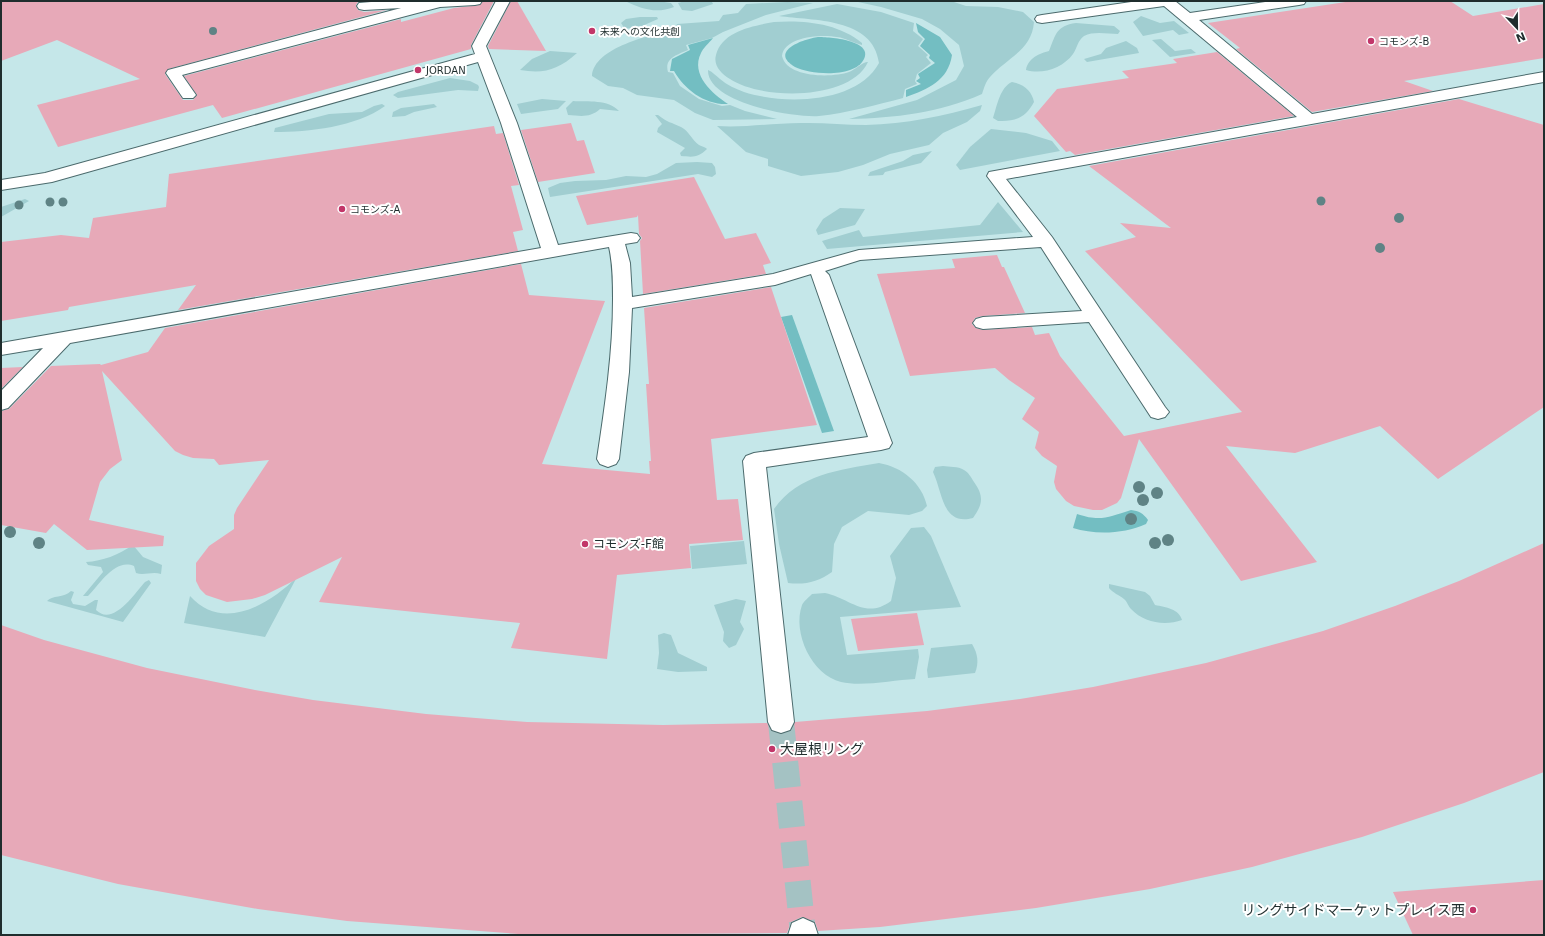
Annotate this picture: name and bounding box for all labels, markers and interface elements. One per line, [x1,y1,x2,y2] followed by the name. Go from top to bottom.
[1497,8,1537,48] north arrow
[587,26,597,36] marker: 未来への文化共創
[600,26,680,37] place label: 未来への文化共創
[1514,29,1527,45] text: N
[1366,36,1376,46] marker: コモンズ-B
[1379,36,1429,47] place label: コモンズ-B
[413,65,423,75] marker: JORDAN
[425,65,466,76] place label: JORDAN
[337,204,347,214] marker: コモンズ-A
[350,204,400,215] place label: コモンズ-A
[593,537,664,551] place label: コモンズ-F館
[580,539,590,549] marker: コモンズ-F館
[780,741,864,757] place label: 大屋根リング
[767,744,777,754] marker: 大屋根リング
[1241,902,1465,918] place label: リングサイドマーケットプレイス西
[1468,905,1478,915] marker: リングサイドマーケットプレイス西

